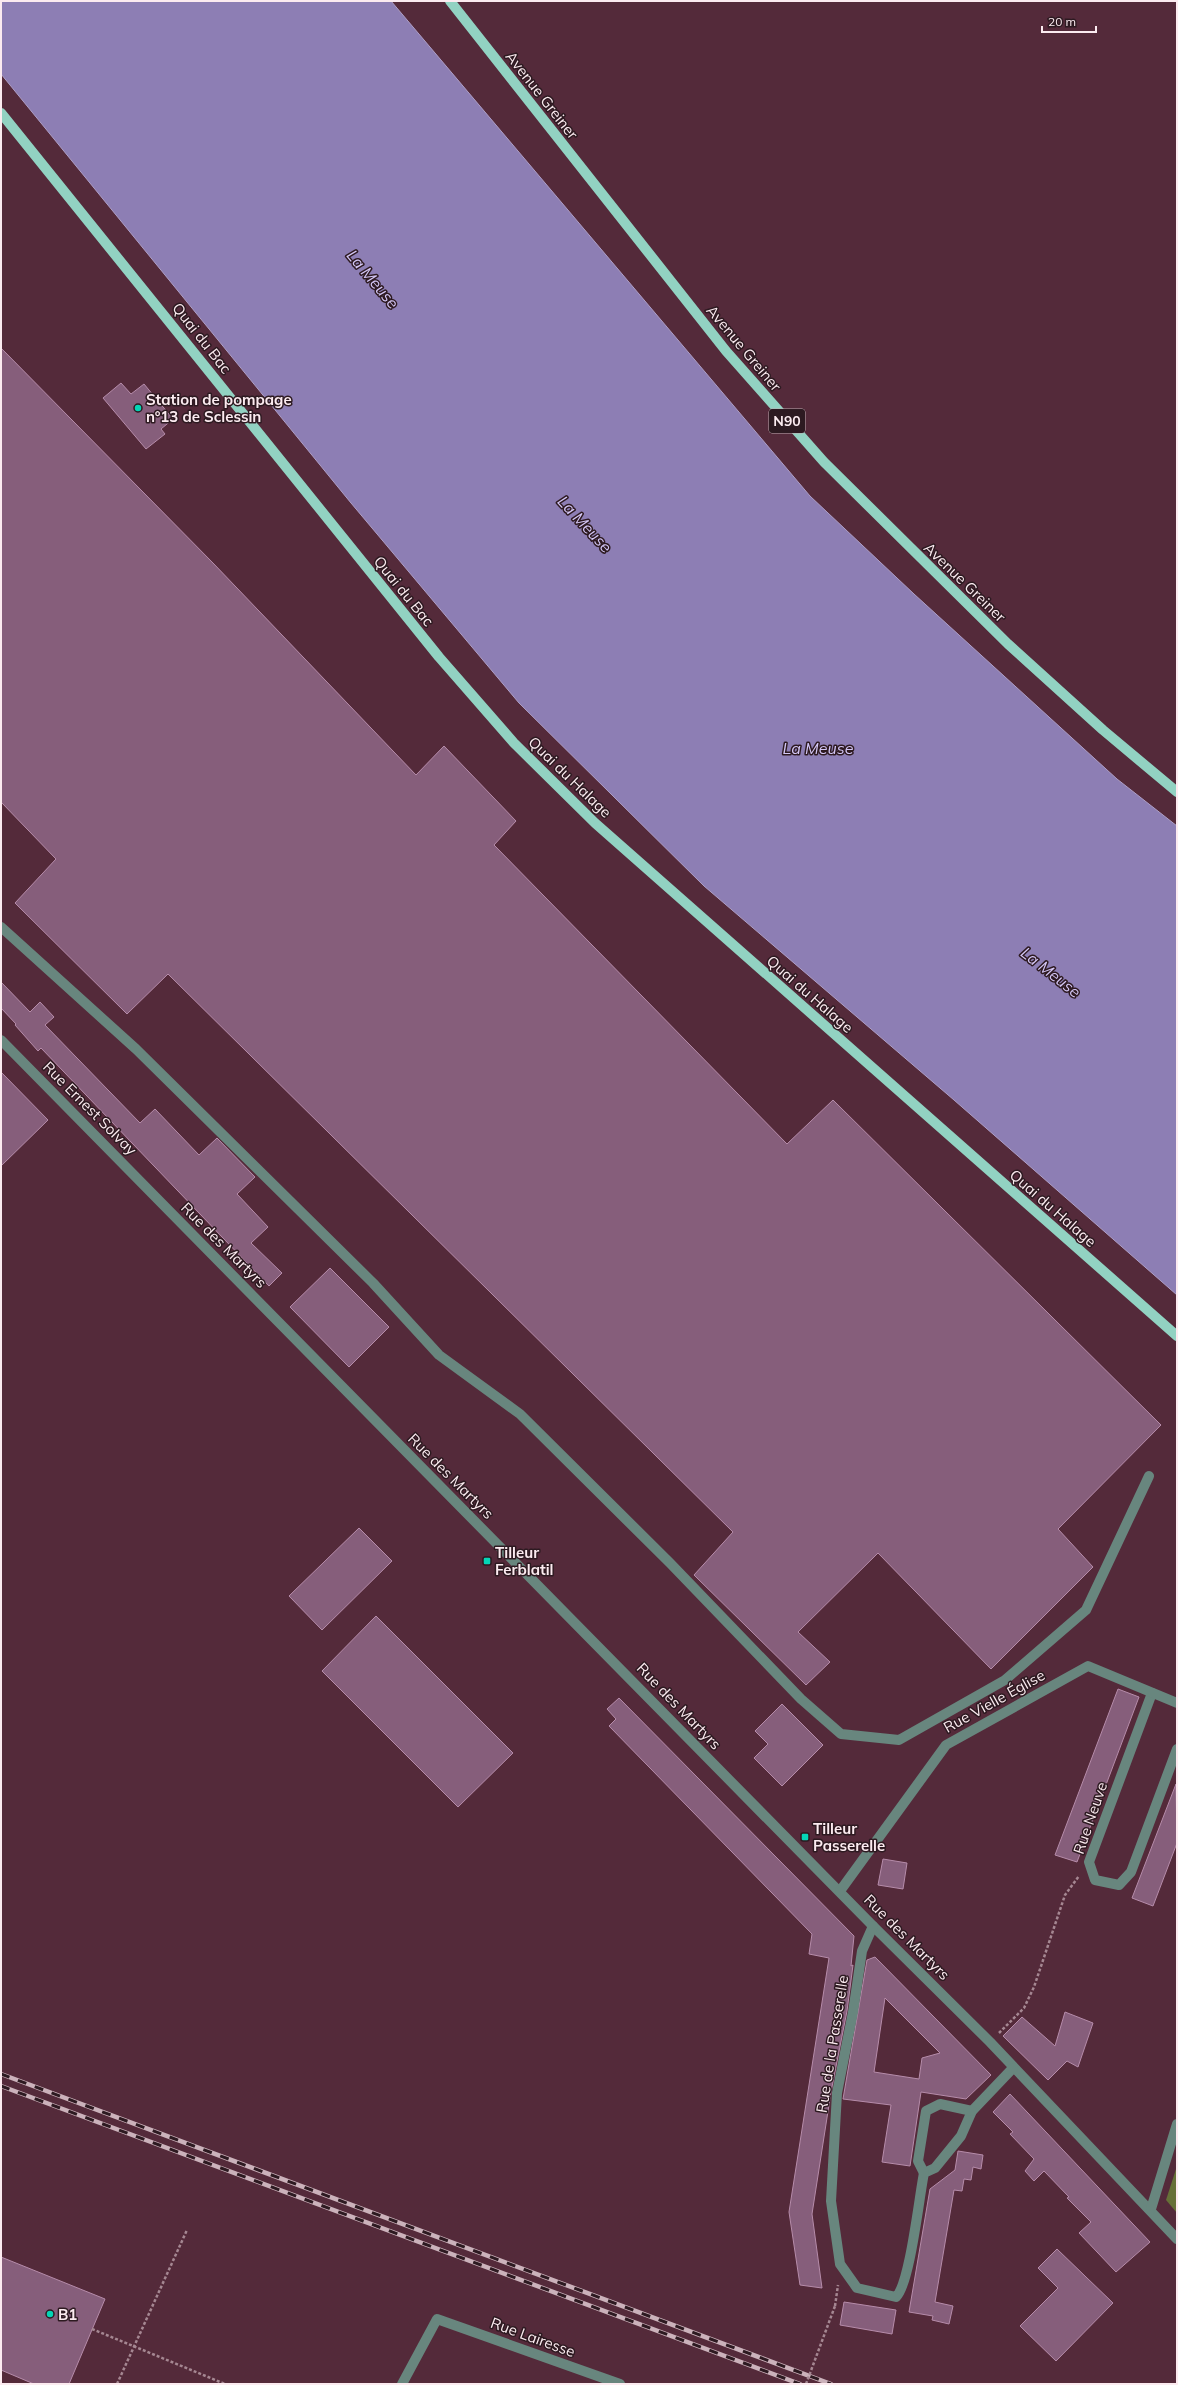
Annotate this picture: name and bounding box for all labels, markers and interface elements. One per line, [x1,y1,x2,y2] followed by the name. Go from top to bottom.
[1042,8,1096,34] scale bar
[1048,14,1076,29] text: 20 m
[502,47,583,143] street label: Avenue Greiner
[343,245,404,313] water label: La Meuse
[168,299,236,377] street label: Quai du Bac
[702,301,786,395] street label: Avenue Greiner
[146,390,292,426] place label: Station de pompage n°13 de Sclessin
[133,403,143,413] marker: Station de pompage n°13 de Sclessin
[769,409,805,433] road number: N90
[554,491,617,557] water label: La Meuse
[920,538,1010,626] street label: Avenue Greiner
[370,552,438,630] street label: Quai du Bac
[524,732,616,822] street label: Quai du Halage
[783,738,854,758] water label: La Meuse
[1017,942,1085,1002] water label: La Meuse
[763,951,857,1037] street label: Quai du Halage
[39,1057,141,1159] street label: Rue Ernest Solvay
[1006,1165,1100,1251] street label: Quai du Halage
[177,1198,271,1292] street label: Rue des Martyrs
[404,1429,498,1523] street label: Rue des Martyrs
[495,1543,553,1579] place label: Tilleur Ferblatil
[482,1556,492,1566] marker: Tilleur Ferblatil
[633,1659,725,1753] street label: Rue des Martyrs
[940,1665,1048,1737] street label: Rue Vielle Église
[1069,1779,1111,1857] street label: Rue Neuve
[813,1819,885,1855] place label: Tilleur Passerelle
[800,1832,810,1842] marker: Tilleur Passerelle
[860,1890,954,1984] street label: Rue des Martyrs
[812,1974,852,2114] street label: Rue de la Passerelle
[58,2305,77,2324] place label: B1
[45,2309,55,2319] marker: B1
[488,2313,578,2361] street label: Rue Lairesse

